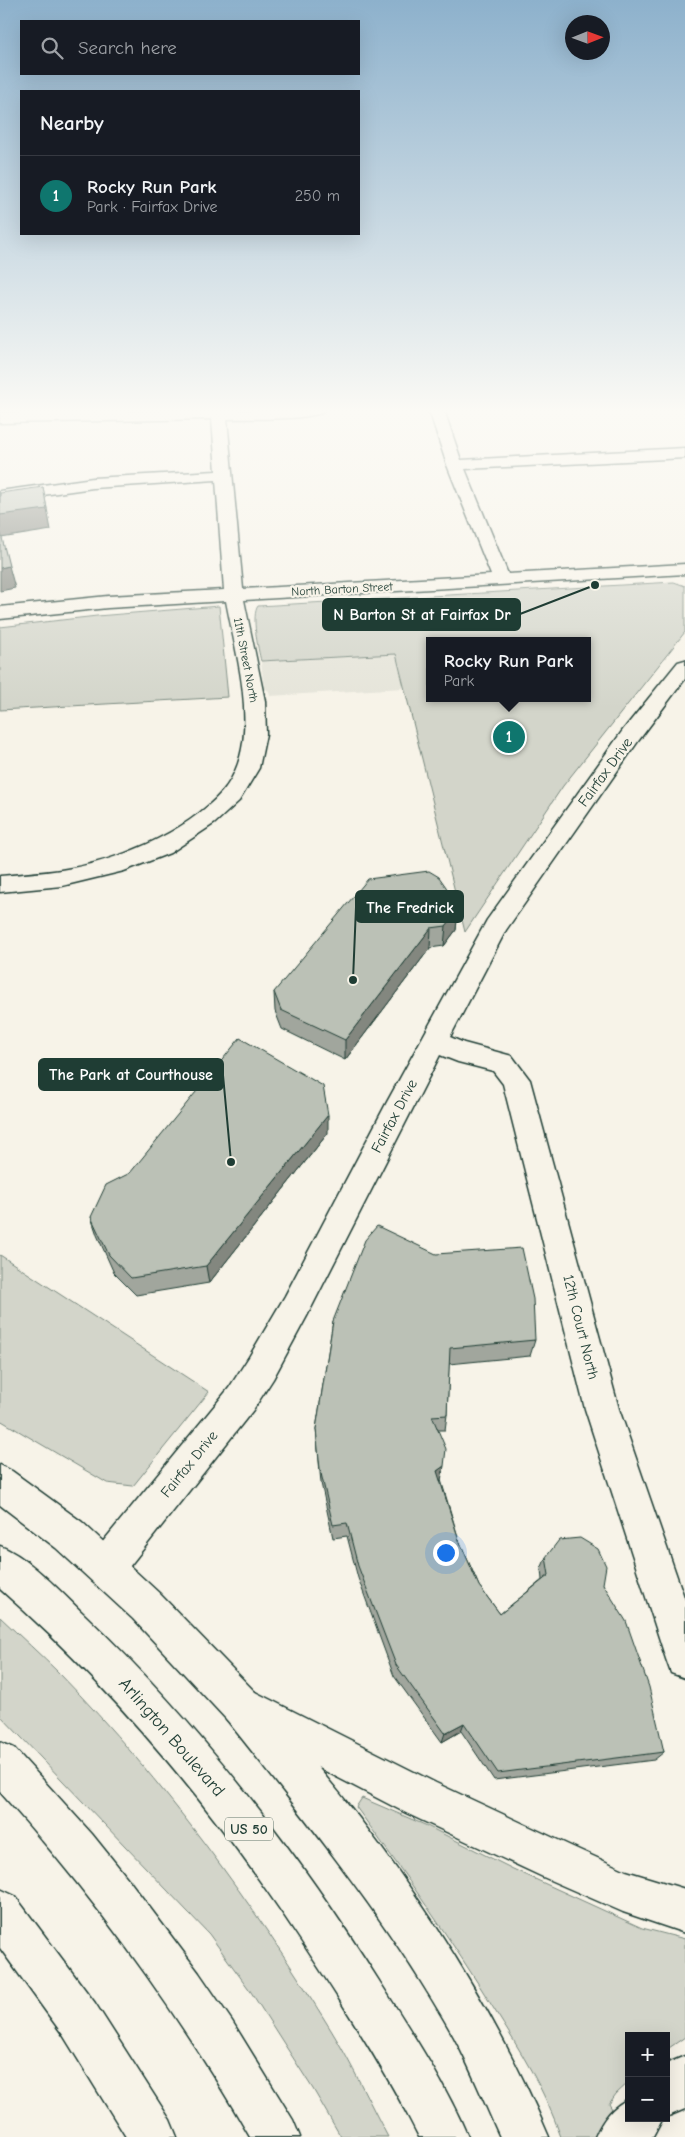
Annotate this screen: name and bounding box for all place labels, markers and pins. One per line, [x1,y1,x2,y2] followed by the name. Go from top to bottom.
[323,599,520,630] callout: N Barton St at Fairfax Dr
[493,718,525,756] pin: 1
[356,891,463,922] callout: The Fredrick
[39,1059,223,1090] callout: The Park at Courthouse

